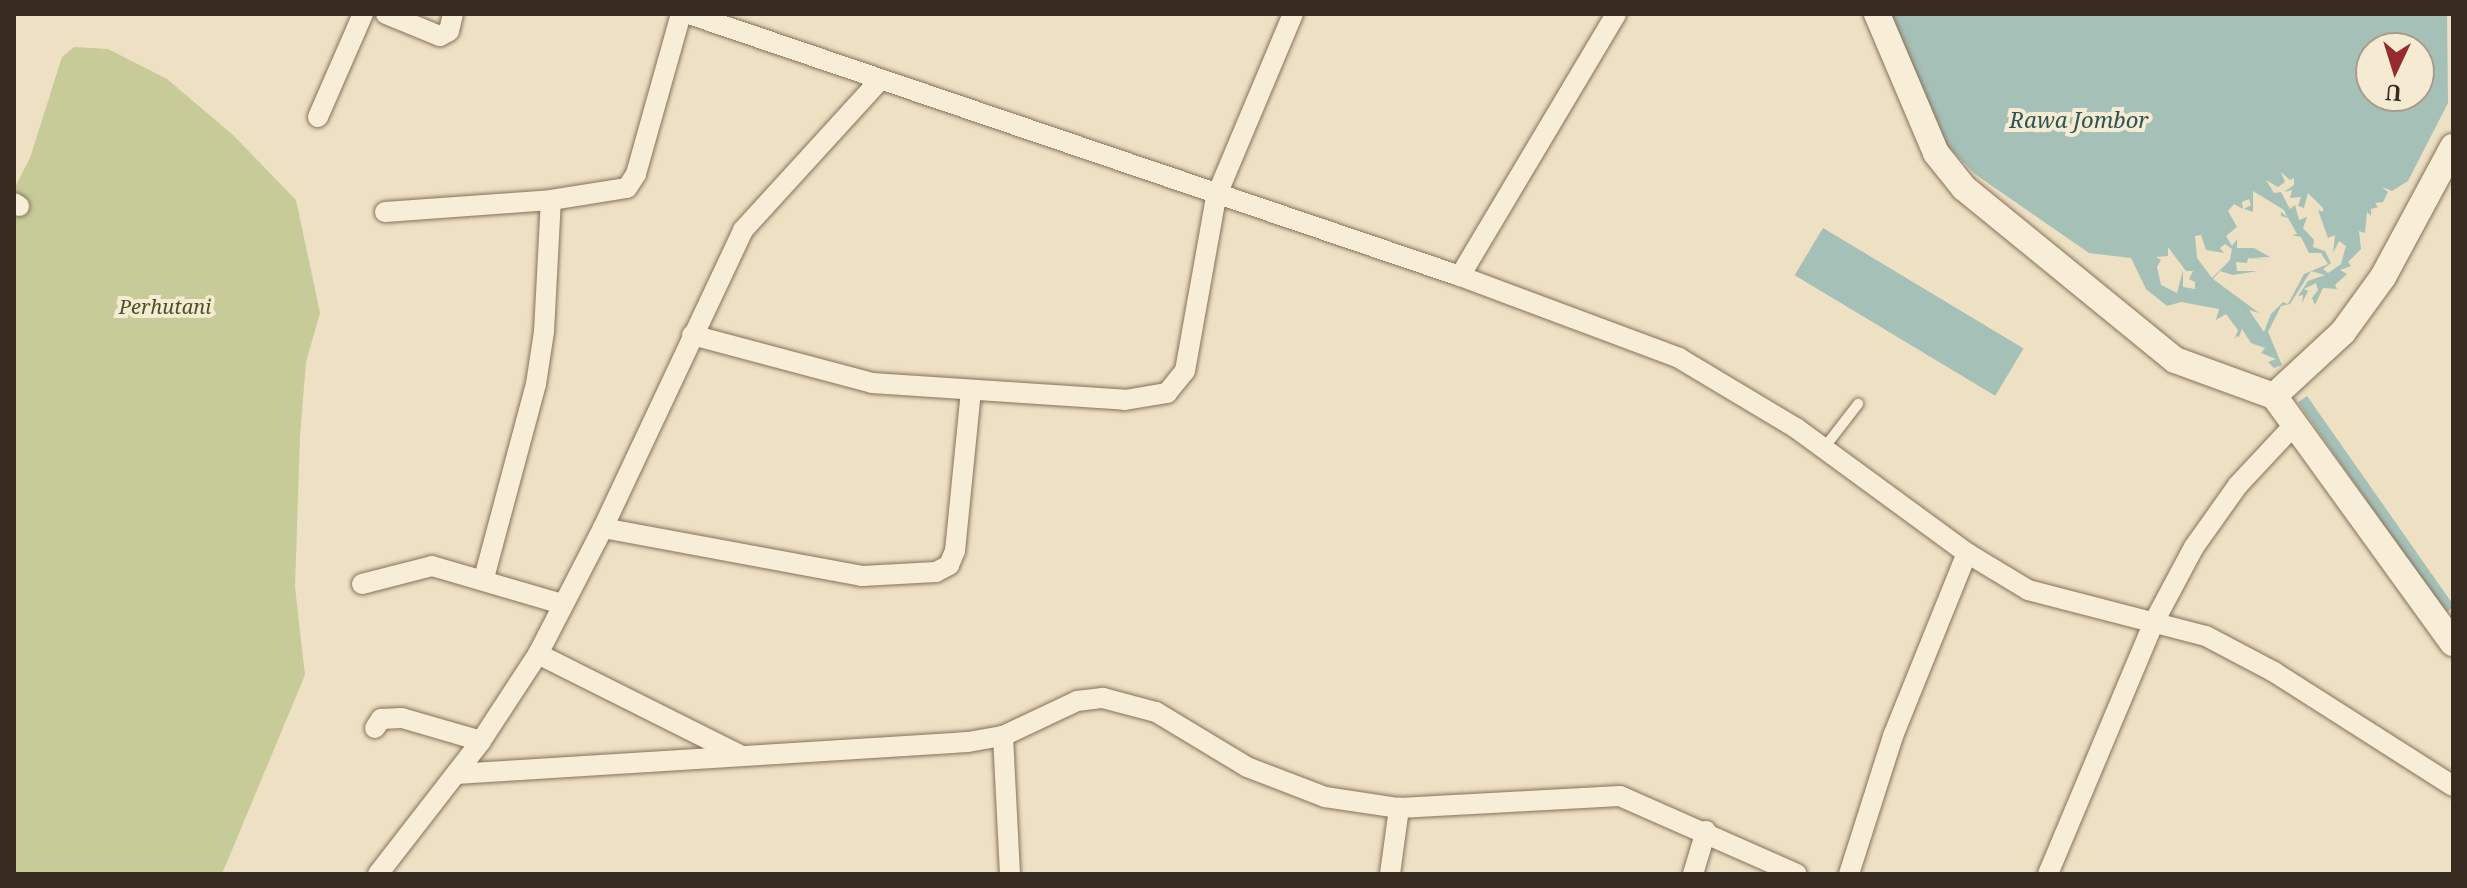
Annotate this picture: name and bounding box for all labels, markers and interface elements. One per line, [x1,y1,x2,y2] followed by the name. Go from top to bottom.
[2355,32,2435,112] north arrow
[2384,78,2403,109] text: U
[2009,107,2149,133] water label: Rawa Jombor
[119,294,211,318] park label: Perhutani

